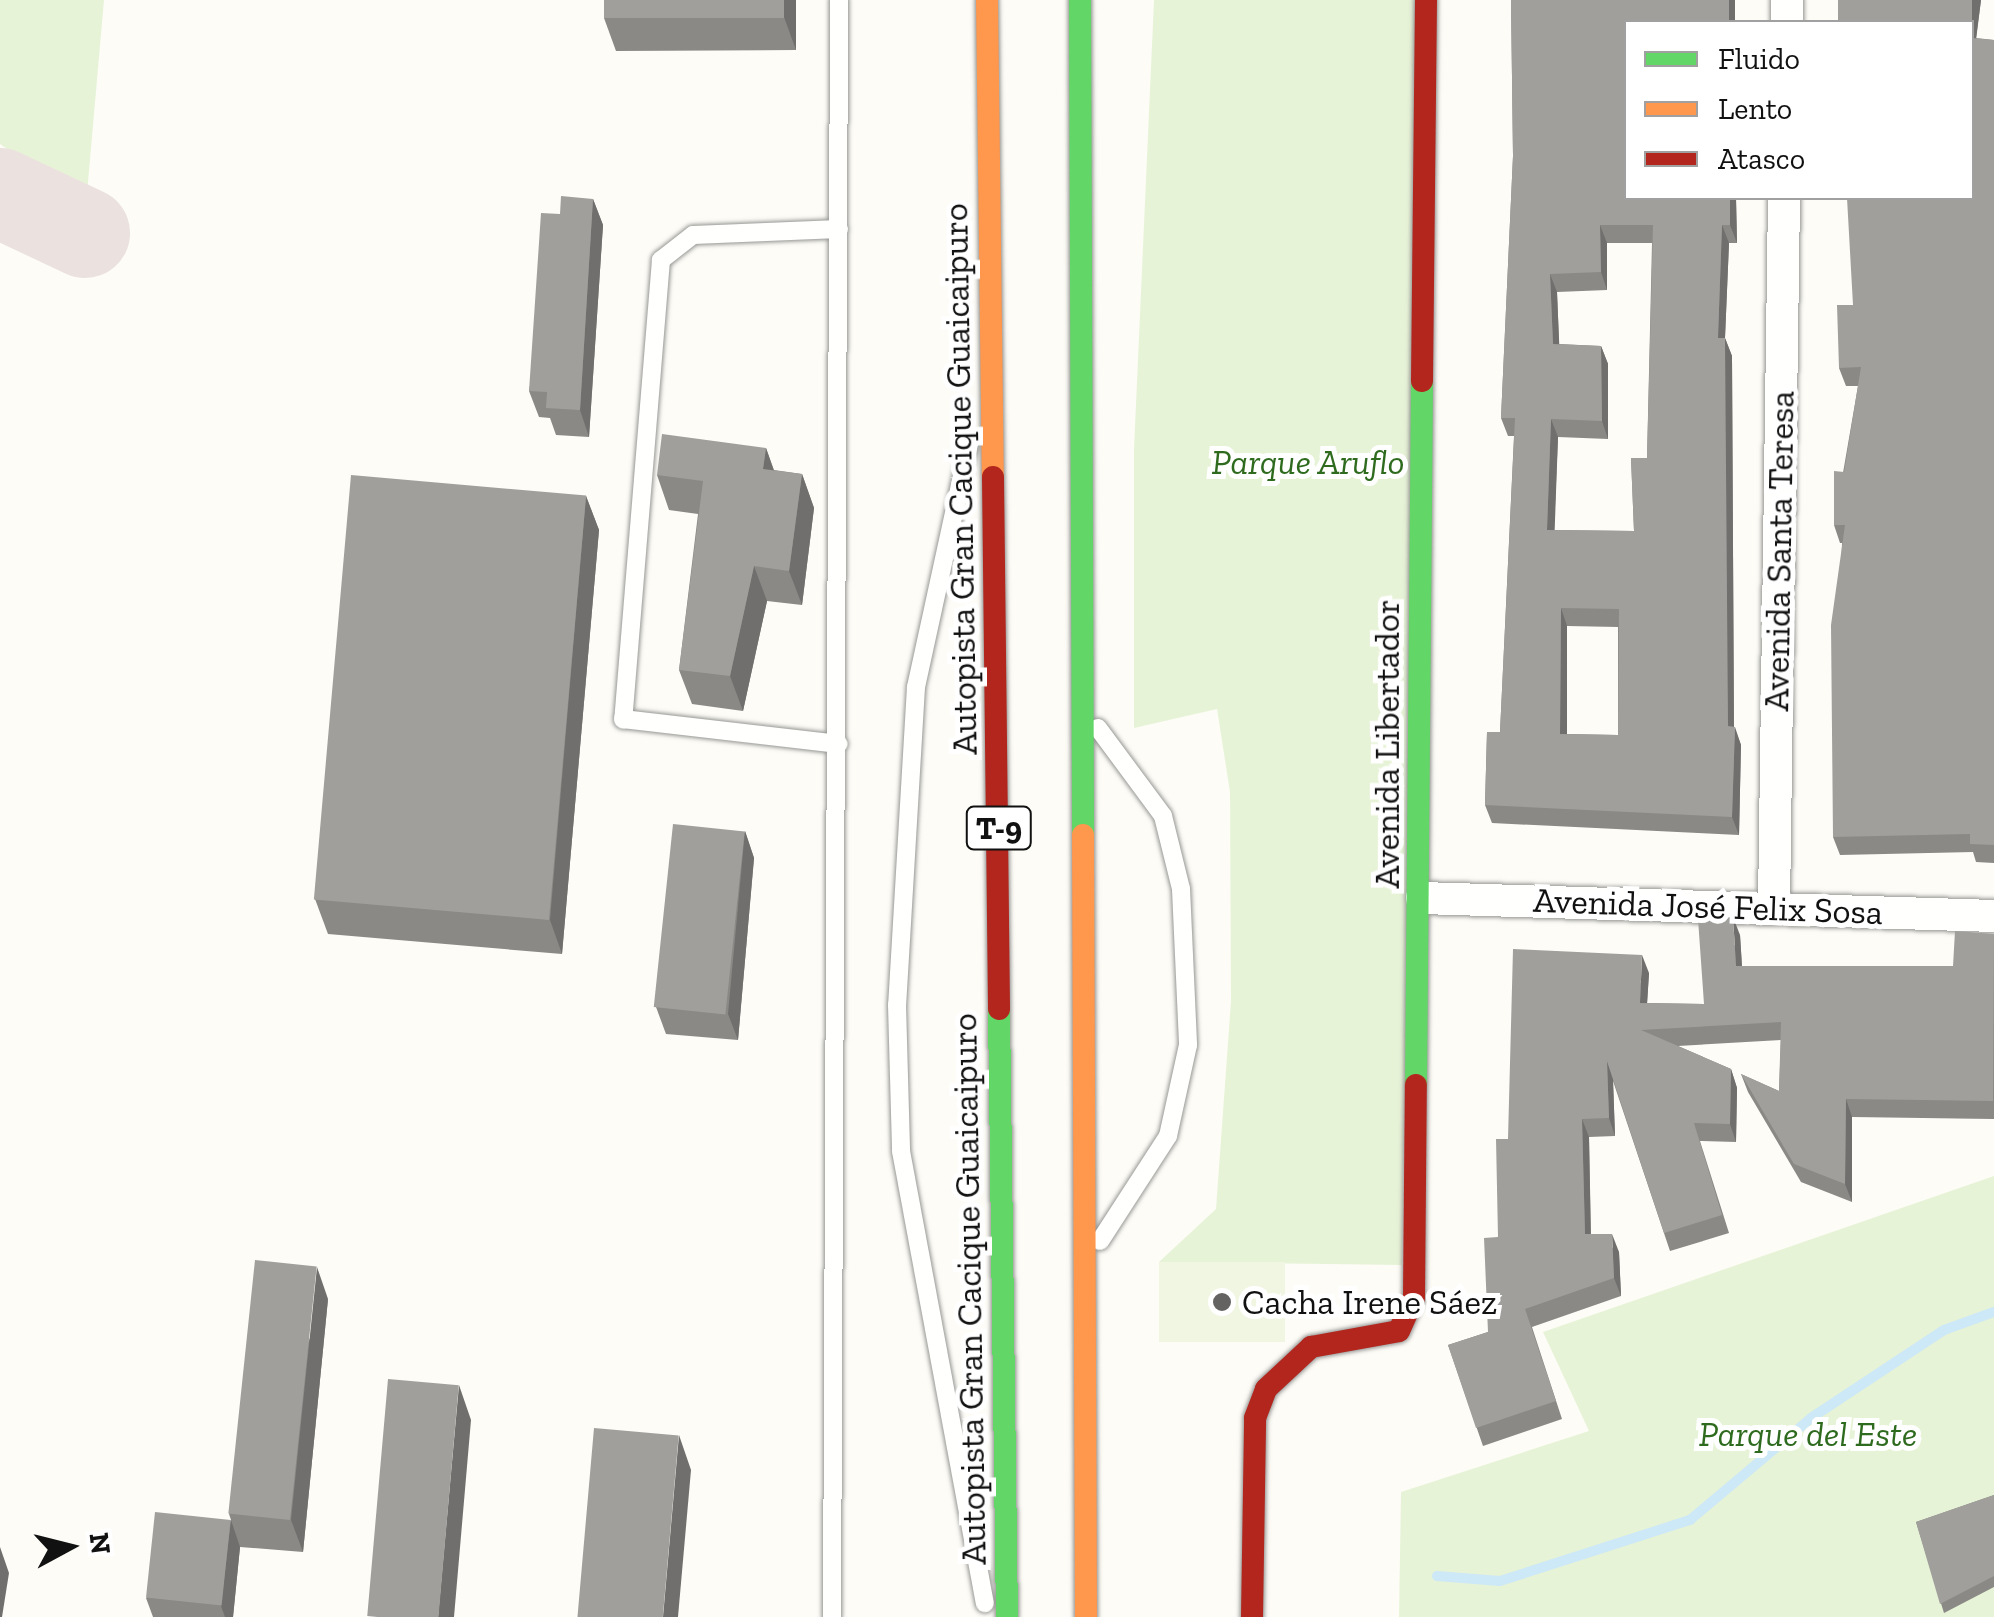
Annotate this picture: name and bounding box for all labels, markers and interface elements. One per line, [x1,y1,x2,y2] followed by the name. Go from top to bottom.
[1624,20,1974,200] legend
[1718,41,1800,77] text: Fluido
[1718,91,1792,127] text: Lento
[1718,141,1805,177] text: Atasco
[934,203,986,755] street label: Autopista Gran Cacique Guaicaipuro
[1755,390,1803,712] street label: Avenida Santa Teresa
[1211,441,1405,483] park label: Parque Aruflo
[1366,599,1408,889] street label: Avenida Libertador
[964,801,1034,855] road number: T-9
[1532,879,1884,933] street label: Avenida José Felix Sosa
[943,1013,995,1565] street label: Autopista Gran Cacique Guaicaipuro
[1242,1281,1497,1323] place label: Cacha Irene Sáez
[1211,1291,1233,1313] marker: Cacha Irene Sáez
[1699,1413,1917,1455] park label: Parque del Este
[20,1497,120,1597] north arrow
[83,1531,118,1556] text: N

